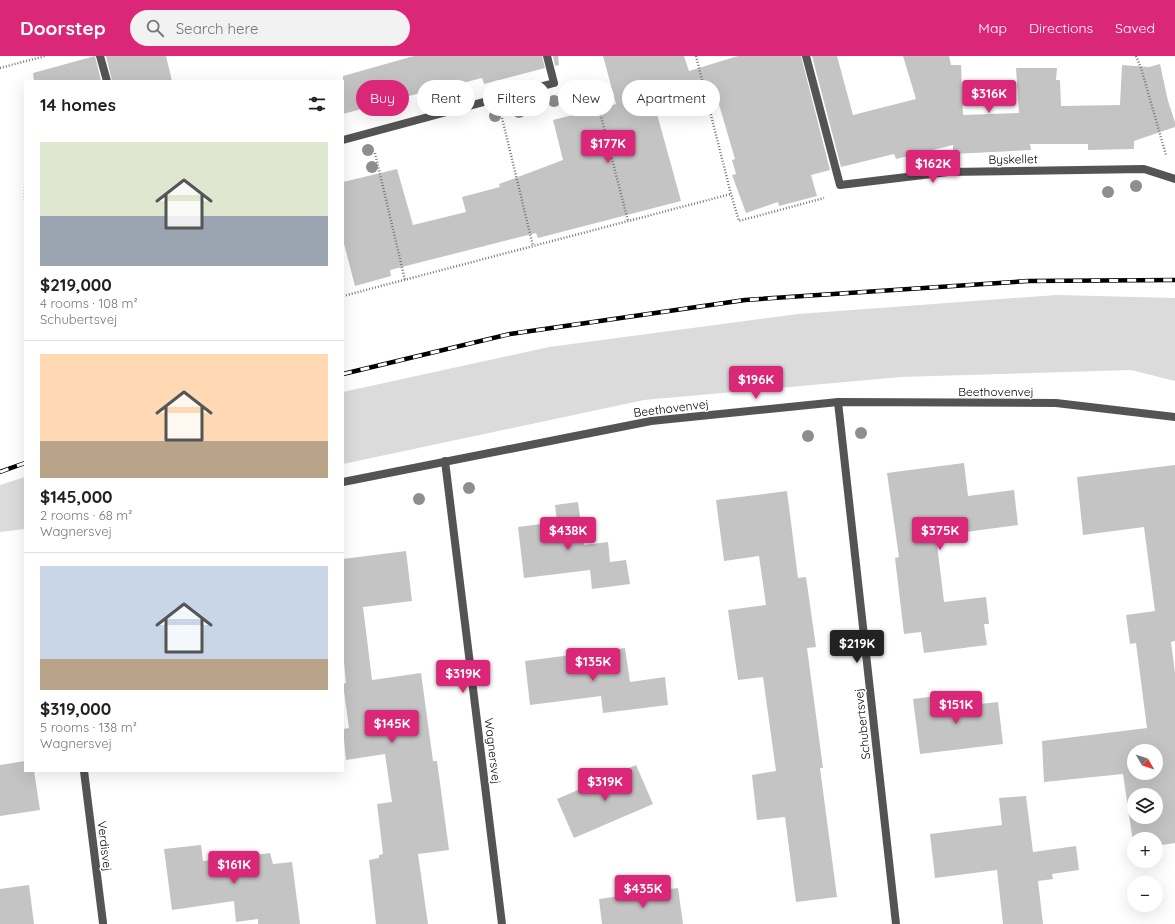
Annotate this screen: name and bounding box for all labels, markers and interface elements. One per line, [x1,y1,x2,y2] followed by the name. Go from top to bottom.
[130,10,410,46] search box
[20,16,106,40] text: Doorstep
[144,17,166,39] icon: search
[176,19,258,38] text: Search here
[978,19,1007,37] text: Map
[1029,19,1093,37] text: Directions
[1115,19,1155,37] text: Saved
[356,80,409,116] chip: Buy
[417,80,475,116] chip: Rent
[483,80,550,116] chip: Filters
[558,80,614,116] chip: New
[622,80,720,116] chip: Apartment
[961,80,1017,114] pin: $316K
[971,85,1007,101] text: $316K
[306,93,328,115] icon: filters
[40,94,116,115] text: 14 homes
[580,130,636,164] pin: $177K
[590,135,626,151] text: $177K
[905,150,961,184] pin: $162K
[988,151,1038,167] street label: Byskellet
[915,155,951,171] text: $162K
[148,168,220,240] icon: home
[40,274,112,295] text: $219,000
[40,295,138,311] text: 4 rooms · 108 m²
[40,311,117,327] text: Schubertsvej
[728,366,784,400] pin: $196K
[738,371,774,387] text: $196K
[148,380,220,452] icon: home
[958,384,1034,399] street label: Beethovenvej
[633,396,709,420] street label: Beethovenvej
[40,486,113,507] text: $145,000
[40,507,132,523] text: 2 rooms · 68 m²
[540,517,596,551] pin: $438K
[912,517,968,551] pin: $375K
[549,522,587,538] text: $438K
[921,522,959,538] text: $375K
[40,523,112,539] text: Wagnersvej
[148,592,220,664] icon: home
[829,630,885,664] pin: $219K
[839,635,875,651] text: $219K
[565,648,621,682] pin: $135K
[575,653,611,669] text: $135K
[435,660,491,694] pin: $319K
[445,665,481,681] text: $319K
[851,688,873,760] street label: Schubertsvej
[928,691,984,725] pin: $151K
[939,696,973,712] text: $151K
[40,698,111,719] text: $319,000
[364,710,420,744] pin: $145K
[374,715,410,731] text: $145K
[482,717,504,785] street label: Wagnersvej
[40,719,137,735] text: 5 rooms · 138 m²
[40,735,112,751] text: Wagnersvej
[1127,744,1163,780] north arrow
[1127,744,1163,912] map controls
[577,768,633,802] pin: $319K
[587,773,623,789] text: $319K
[1127,788,1163,824] button: layers
[94,820,116,872] street label: Verdisvej
[1127,832,1163,868] button: +
[206,851,262,885] pin: $161K
[217,856,251,872] text: $161K
[615,875,671,909] pin: $435K
[1127,876,1163,912] button: −
[624,880,662,896] text: $435K

